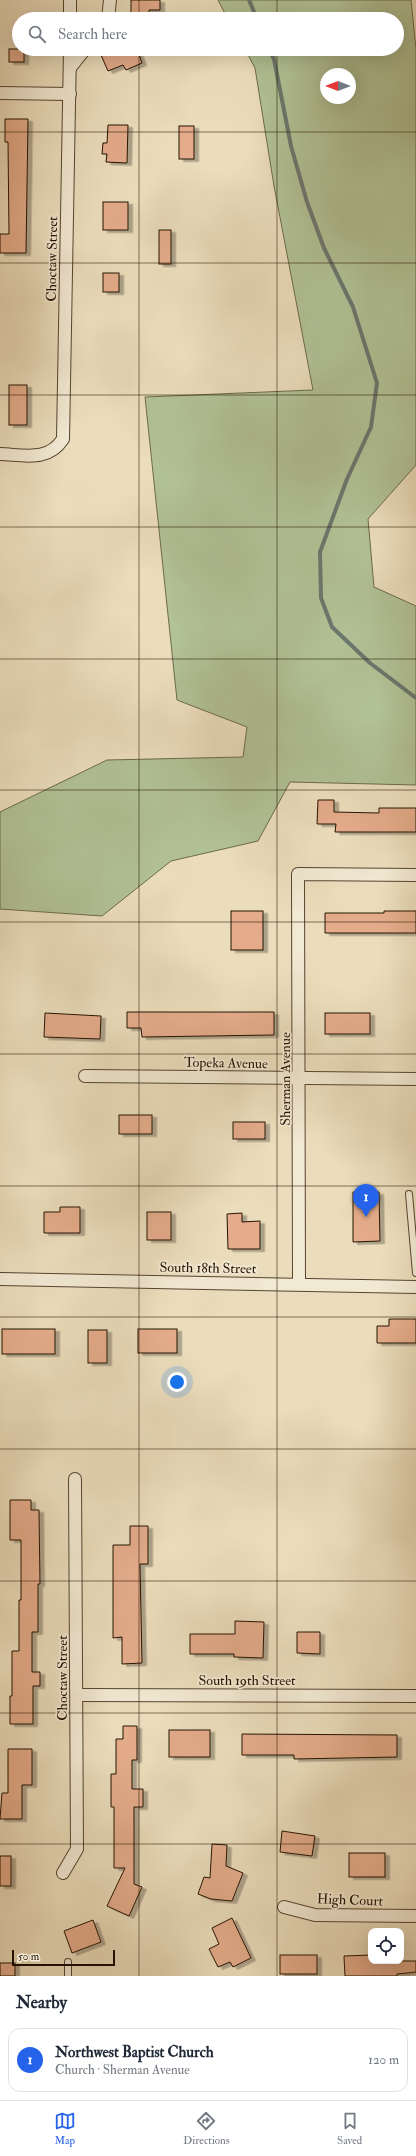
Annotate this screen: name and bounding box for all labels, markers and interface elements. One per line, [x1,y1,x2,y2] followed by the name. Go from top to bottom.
[12,12,404,56] search box
[26,23,48,45] icon: search
[58,25,127,44] text: Search here
[320,68,356,104] north arrow
[43,216,61,302] street label: Choctaw Street
[277,1032,294,1126] street label: Sherman Avenue
[184,1054,268,1073] street label: Topeka Avenue
[353,1184,379,1217] pin: 1
[160,1259,257,1277] street label: South 18th Street
[167,1372,187,1392] your location
[54,1635,71,1721] street label: Choctaw Street
[198,1672,296,1689] street label: South 19th Street
[317,1890,384,1910] street label: High Court
[368,1928,404,1964] map controls
[368,1928,404,1964] button: locate
[12,1948,115,1967] scale bar
[18,1950,39,1963] text: 50 m
[16,1992,67,2013] text: Nearby
[55,2043,214,2062] text: Northwest Baptist Church
[28,2052,32,2068] text: 1
[368,2052,399,2068] text: 120 m
[55,2062,190,2078] text: Church · Sherman Avenue
[54,2110,76,2147] tab: Map
[183,2110,230,2147] tab: Directions
[337,2110,362,2147] tab: Saved

